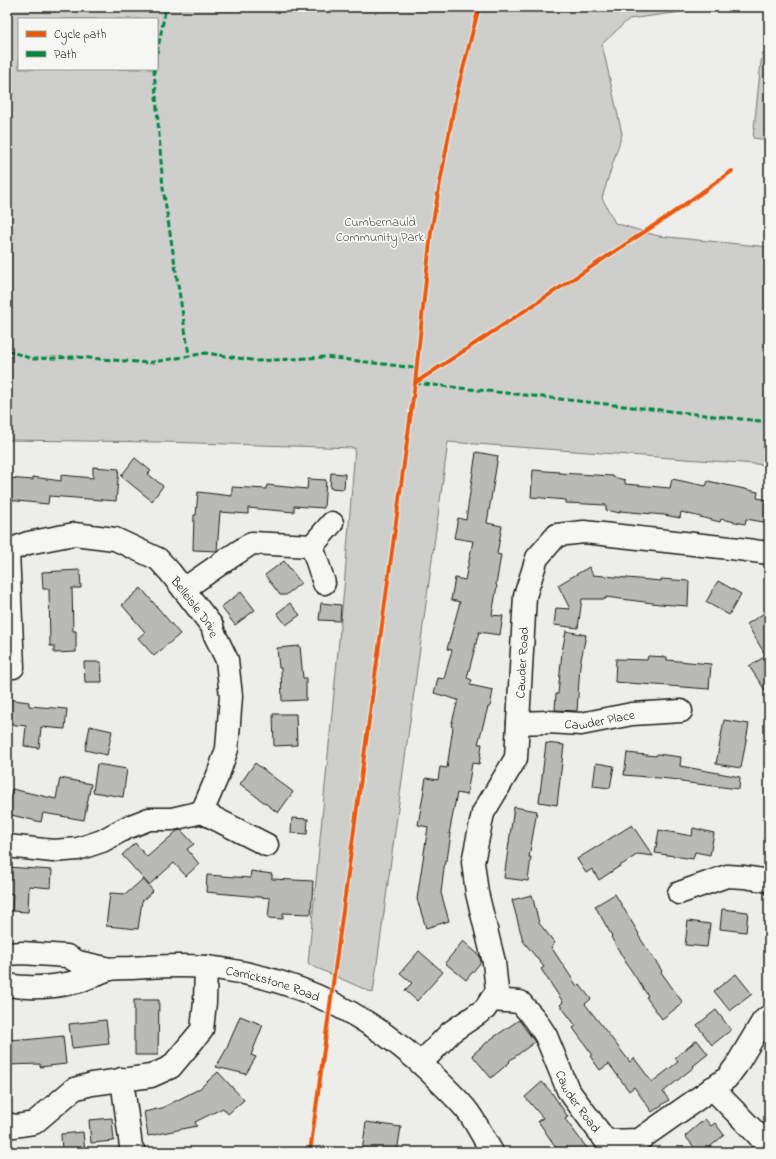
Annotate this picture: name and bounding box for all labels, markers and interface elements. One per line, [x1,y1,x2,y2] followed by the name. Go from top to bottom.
[18,18,158,70] legend
[54,26,106,45] text: Cycle path
[54,46,77,64] text: Path
[336,213,425,248] park label: Cumbernauld Community Park
[165,572,223,641] street label: Belleisle Drive
[511,626,534,699] street label: Cawder Road
[564,706,636,735] street label: Cawder Place
[224,962,323,1008] street label: Carrickstone Road
[550,1068,605,1138] street label: Cawder Road

